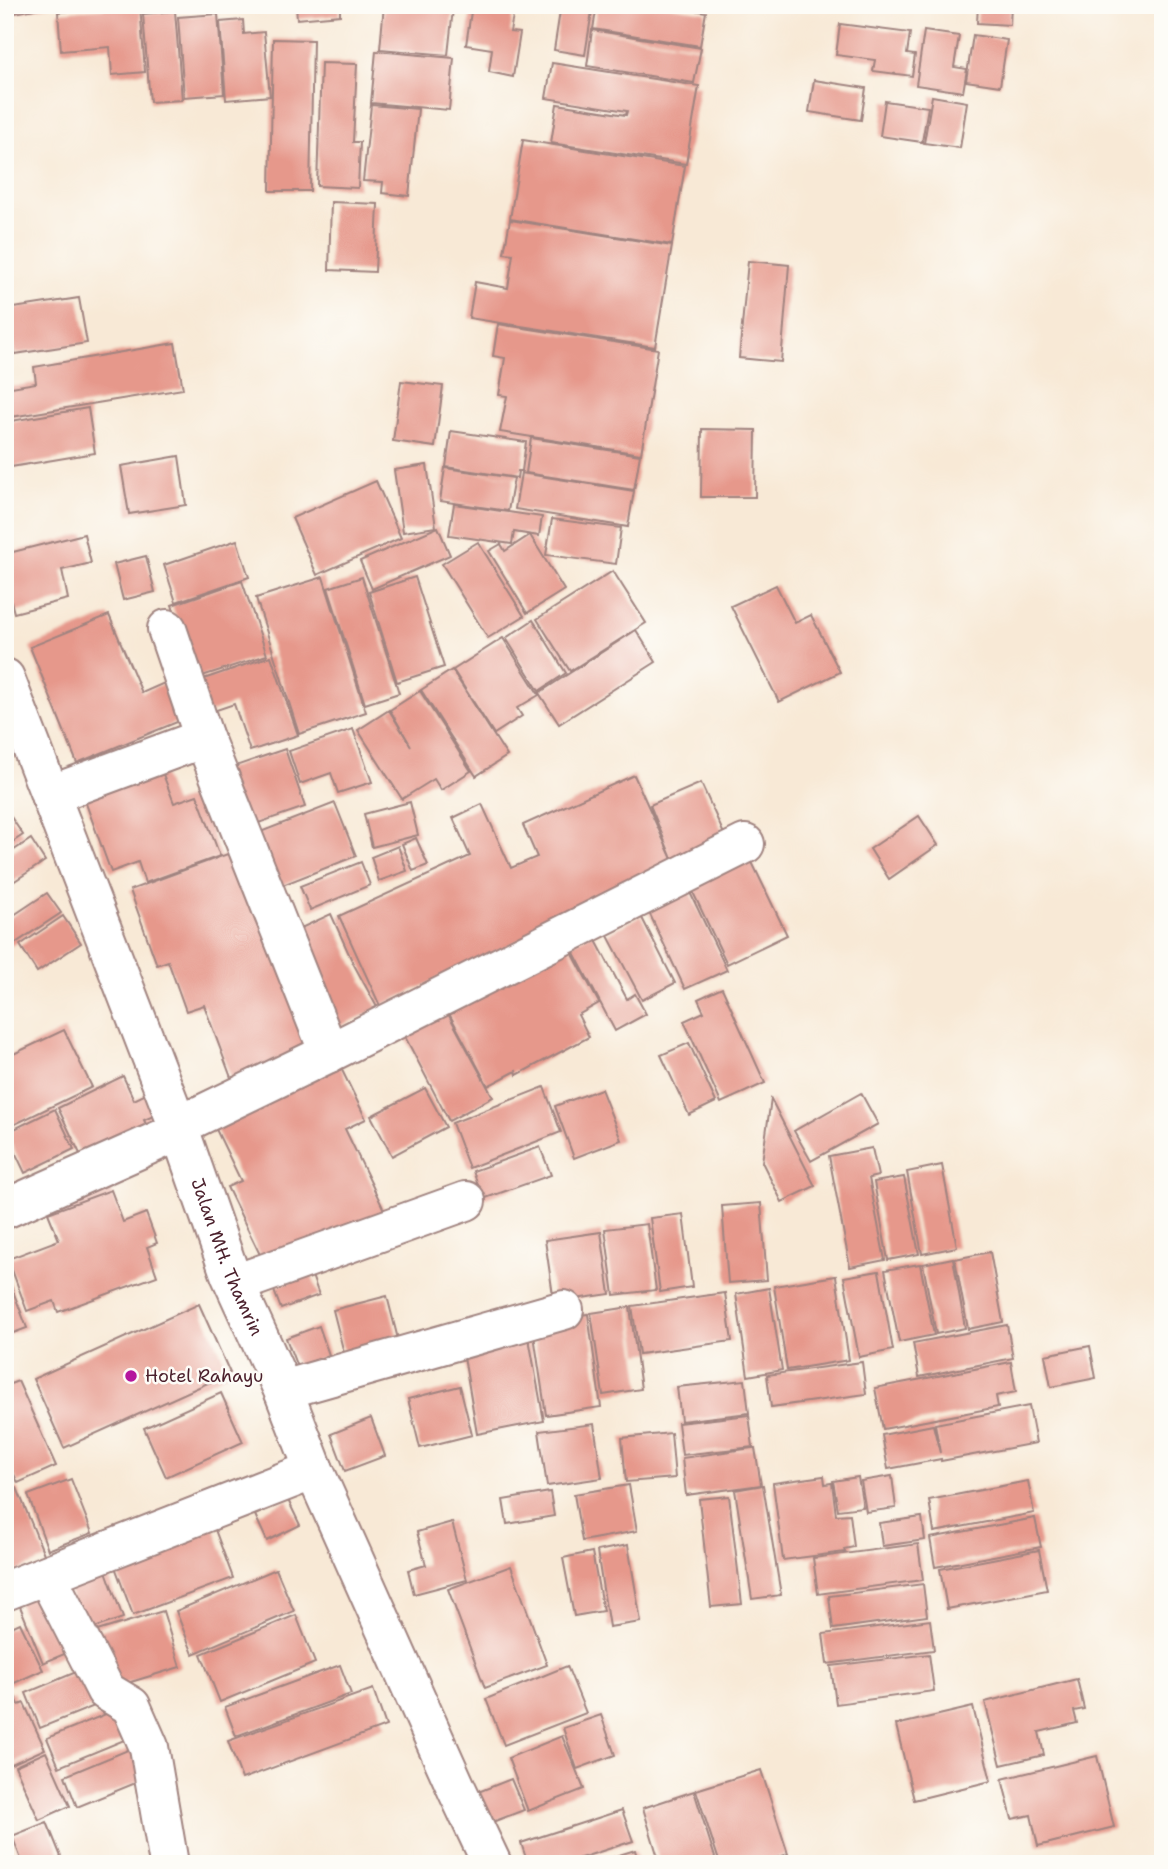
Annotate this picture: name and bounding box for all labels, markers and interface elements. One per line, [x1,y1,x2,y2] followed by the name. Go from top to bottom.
[185,1175,269,1340] street label: Jalan MH. Thamrin
[145,1364,264,1388] place label: Hotel Rahayu
[123,1368,139,1384] marker: Hotel Rahayu

